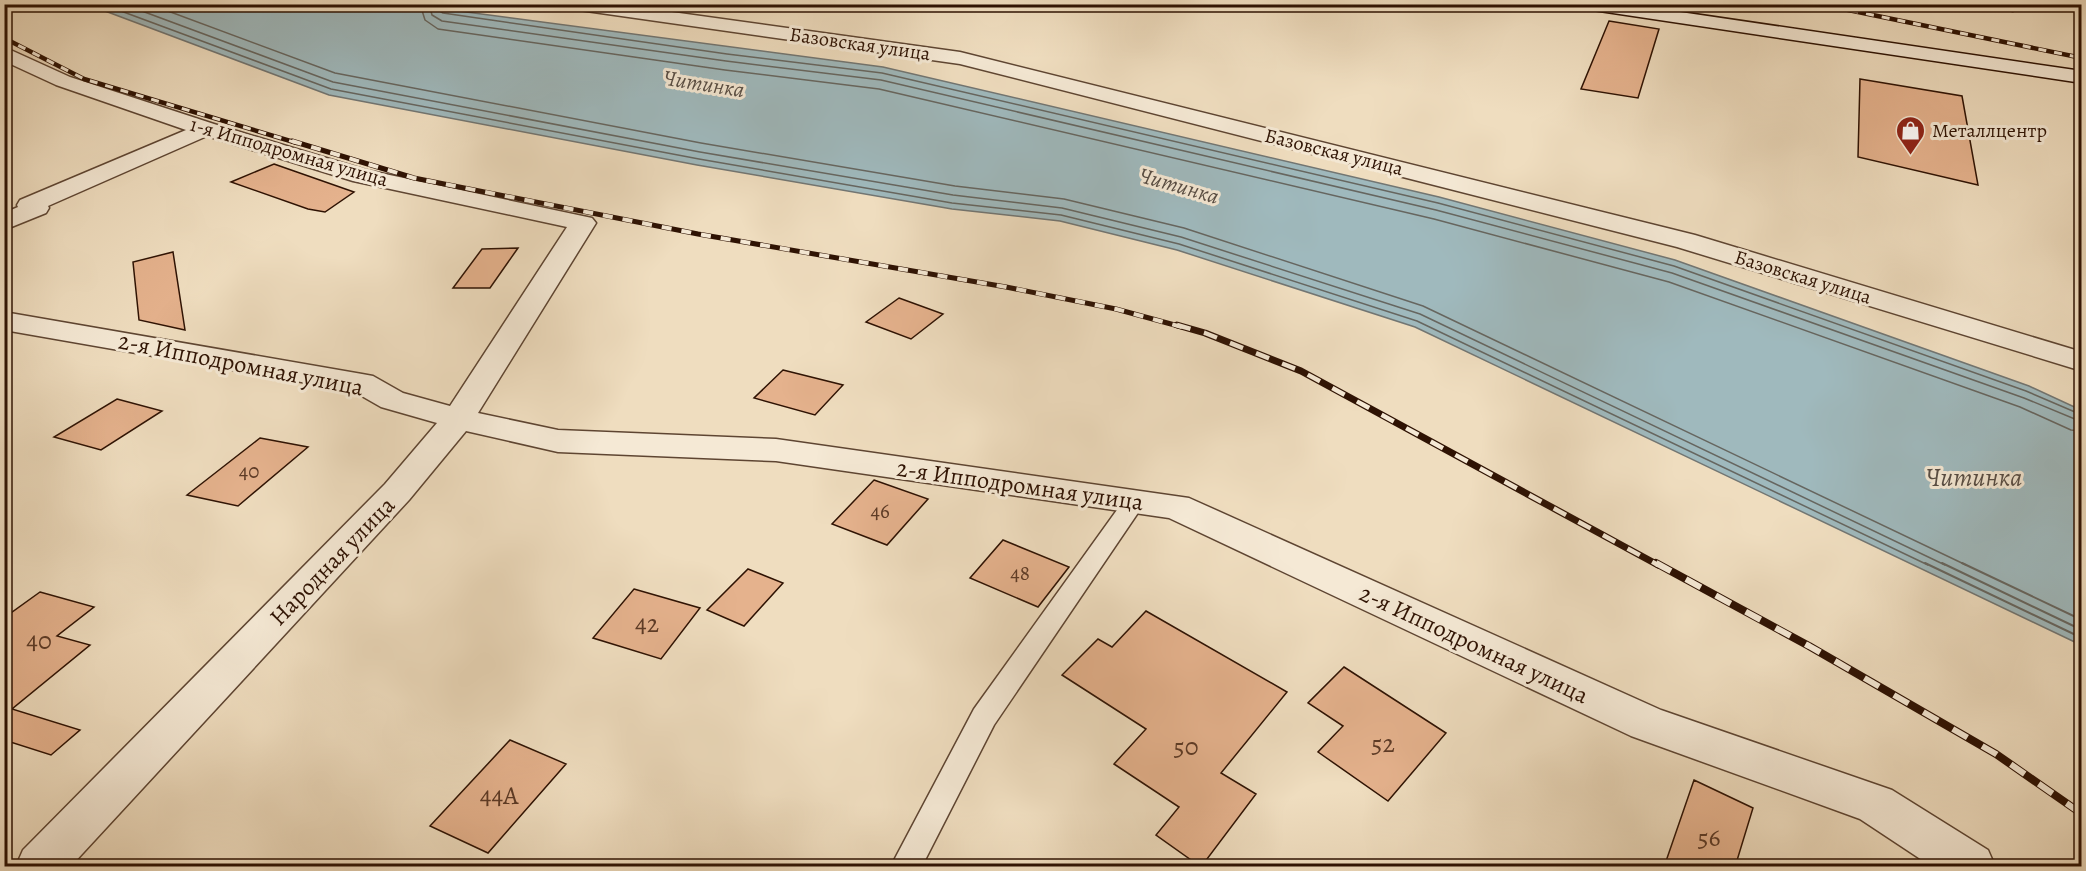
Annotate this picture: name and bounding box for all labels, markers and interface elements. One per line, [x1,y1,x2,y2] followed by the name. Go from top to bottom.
[788,21,933,67] street label: Базовская улица
[661,63,747,105] water label: Читинка
[187,111,392,193] street label: 1-я Ипподромная улица
[1895,114,1927,156] shop icon: Металлцентр
[1932,117,2047,144] place label: Металлцентр
[1262,122,1407,182] street label: Базовская улица
[1136,160,1222,212] water label: Читинка
[1731,243,1876,311] street label: Базовская улица
[116,325,366,403] street label: 2-я Ипподромная улица
[895,452,1145,518] street label: 2-я Ипподромная улица
[239,457,259,485] house number: 40
[1926,460,2022,495] water label: Читинка
[262,490,402,632] street label: Народная улица
[870,497,890,525] house number: 46
[1010,559,1030,587] house number: 48
[1354,577,1594,711] street label: 2-я Ипподромная улица
[635,606,659,641] house number: 42
[26,623,52,658] house number: 40
[1371,726,1395,761] house number: 52
[1173,729,1199,764] house number: 50
[480,778,519,813] house number: 44А
[1697,820,1721,855] house number: 56

